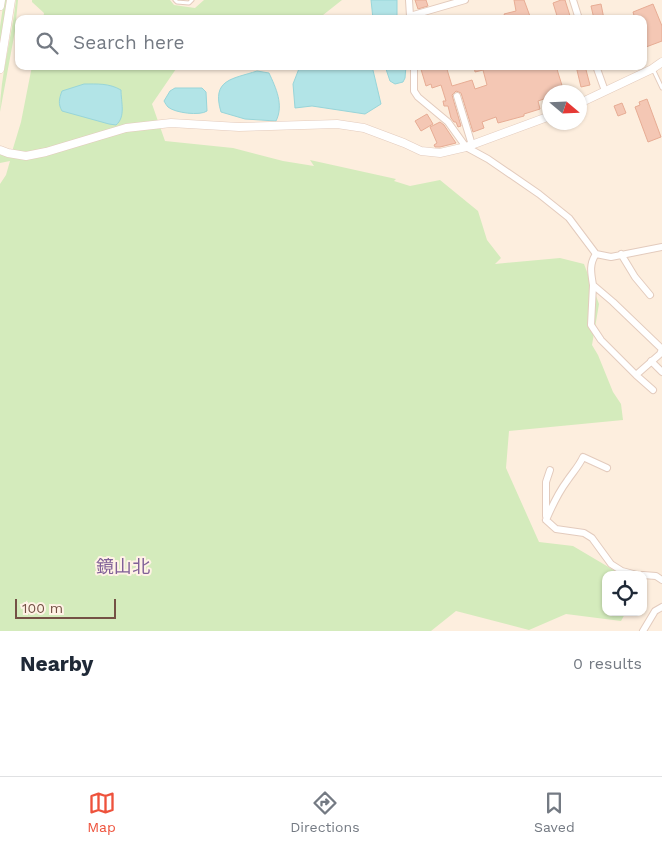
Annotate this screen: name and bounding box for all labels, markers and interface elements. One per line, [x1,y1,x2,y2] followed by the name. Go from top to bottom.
[15,15,647,70] search box
[33,29,61,57] icon: search
[73,31,184,54] text: Search here
[542,85,587,130] north arrow
[96,556,150,577] district label: 鏡山北
[602,571,647,616] map controls
[602,571,647,616] button: locate
[15,596,116,619] scale bar
[22,600,63,616] text: 100 m
[20,651,93,676] text: Nearby
[573,654,642,673] text: 0 results
[87,789,116,835] tab: Map
[290,789,360,835] tab: Directions
[534,789,575,835] tab: Saved

